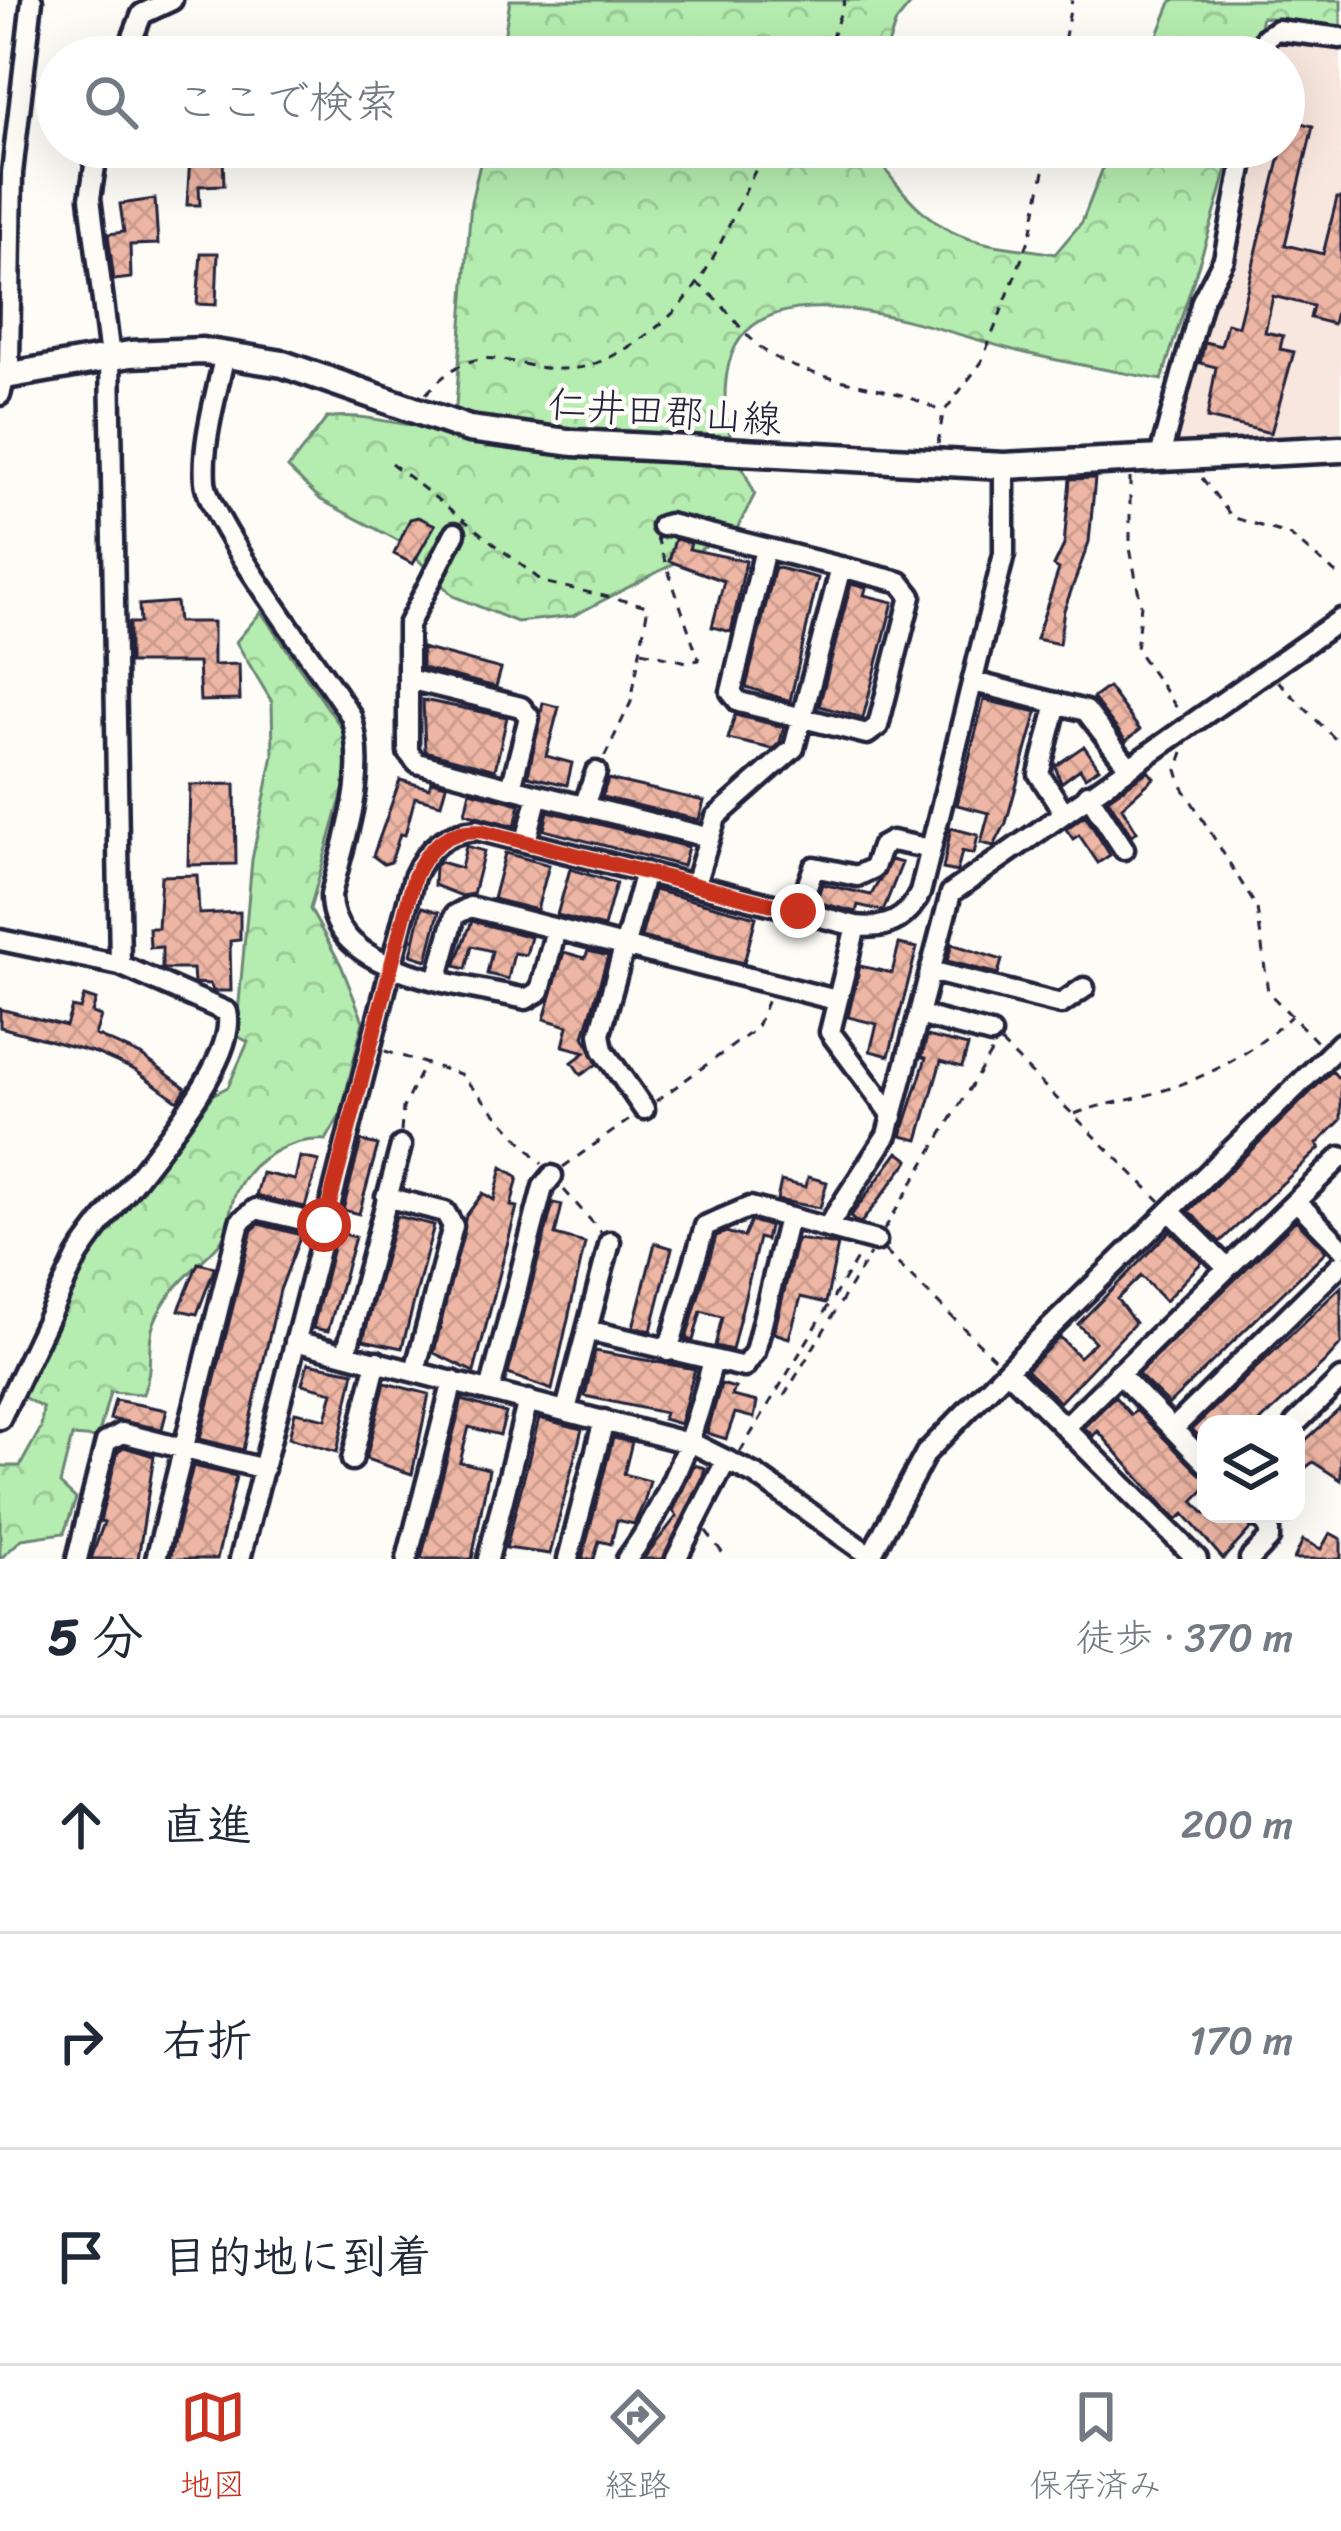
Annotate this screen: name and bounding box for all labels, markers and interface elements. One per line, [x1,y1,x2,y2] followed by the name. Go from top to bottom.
[36,36,1305,168] search box
[174,62,399,142] text: ここで検索
[78,69,144,135] icon: search
[546,369,784,454] street label: 仁井田郡山線
[771,884,825,938] route end
[297,1198,351,1252] route start
[1197,1415,1305,1523] map controls
[1197,1415,1305,1523] button: layers
[48,1592,143,1682] text: 5 分
[1076,1603,1293,1672] text: 徒歩 · 370 m
[162,1785,252,1865] text: 直進
[1181,1790,1293,1859] text: 200 m
[48,1792,114,1858] icon: ahead
[162,2001,252,2081] text: 右折
[1189,2006,1293,2075] text: 170 m
[48,2008,114,2074] icon: right
[162,2217,432,2297] text: 目的地に到着
[48,2224,114,2290] icon: arrive
[180,2384,246,2514] tab: 地図
[605,2384,671,2514] tab: 経路
[1030,2384,1162,2514] tab: 保存済み

